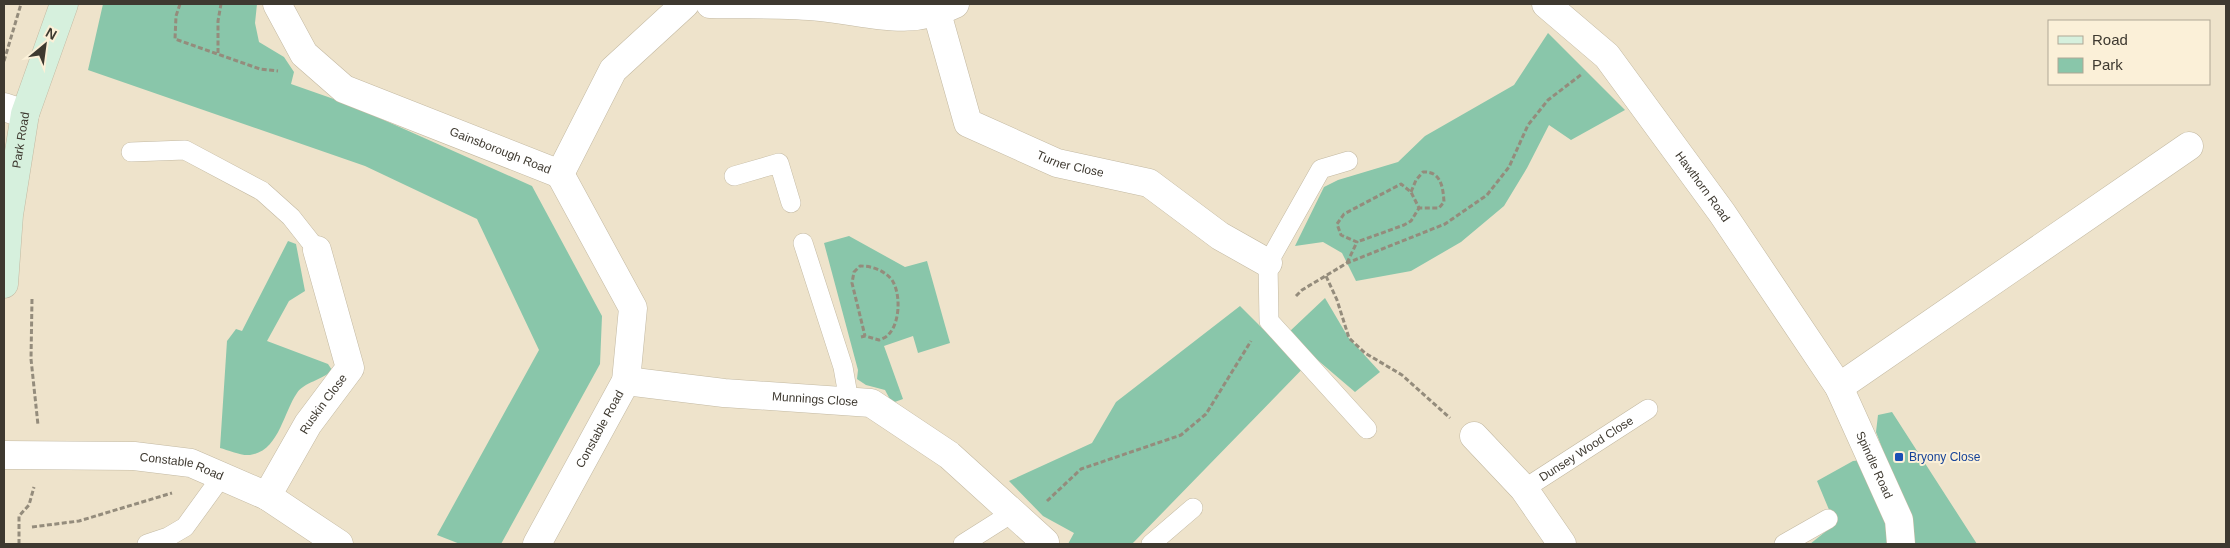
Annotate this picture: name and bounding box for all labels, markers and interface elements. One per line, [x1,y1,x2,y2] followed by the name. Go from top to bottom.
[20,20,70,70] north arrow
[2048,20,2210,85] legend
[43,24,60,43] text: N
[2092,31,2128,48] text: Road
[2092,56,2123,73] text: Park
[10,111,32,169] street label: Park Road
[448,124,553,177] street label: Gainsborough Road
[1035,148,1105,180] street label: Turner Close
[1672,149,1733,224] street label: Hawthorn Road
[297,371,350,436] street label: Ruskin Close
[573,388,627,470] street label: Constable Road
[772,389,859,409] street label: Munnings Close
[1536,413,1636,484] street label: Dunsey Wood Close
[1853,429,1895,501] street label: Spindle Road
[139,450,226,483] street label: Constable Road
[1909,450,1981,464] place label: Bryony Close
[1893,451,1905,463] marker: Bryony Close

